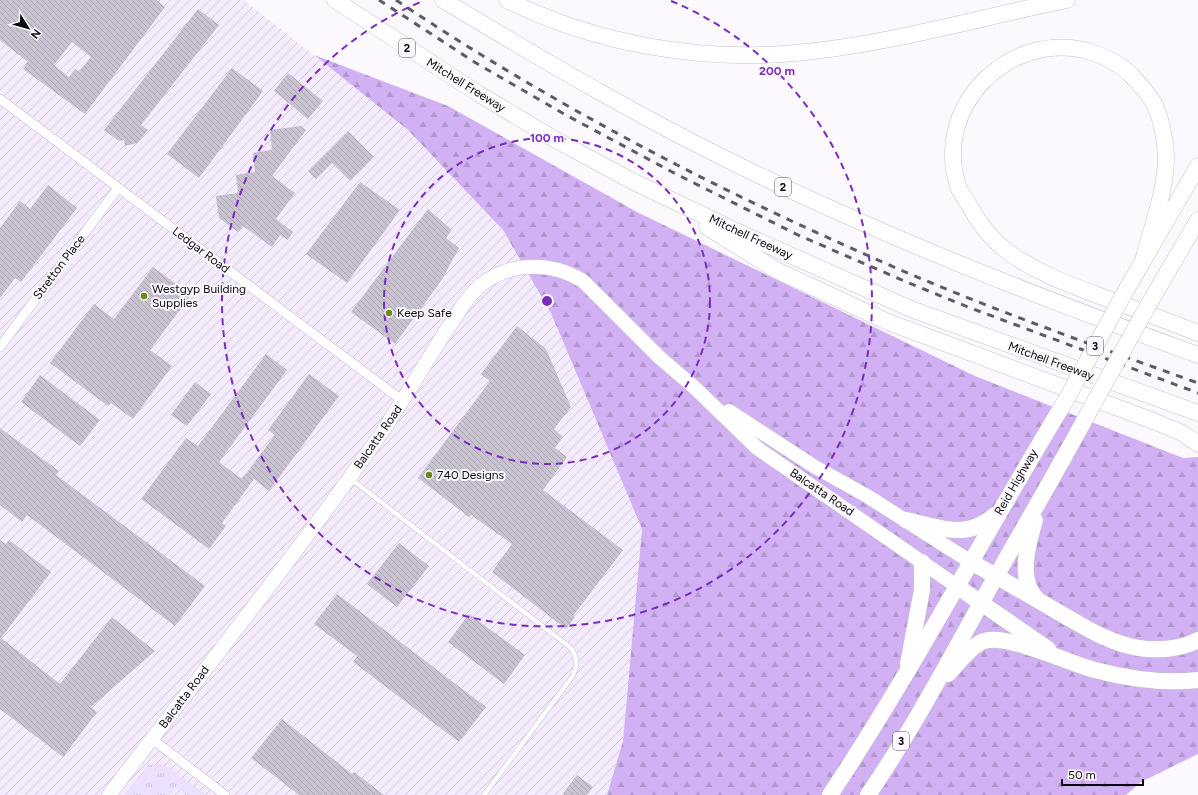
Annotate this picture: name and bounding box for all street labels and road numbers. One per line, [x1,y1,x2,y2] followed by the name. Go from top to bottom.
[399,39,415,57] road number: 2
[424,55,509,115] street label: Mitchell Freeway
[775,178,791,196] road number: 2
[707,212,796,263] street label: Mitchell Freeway
[170,224,232,276] street label: Ledgar Road
[30,232,88,302] street label: Stretton Place
[1087,337,1103,355] road number: 3
[1006,339,1097,383] street label: Mitchell Freeway
[351,402,405,472] street label: Balcatta Road
[991,446,1041,518] street label: Reid Highway
[787,465,857,519] street label: Balcatta Road
[156,663,212,731] street label: Balcatta Road
[893,732,909,750] road number: 3

